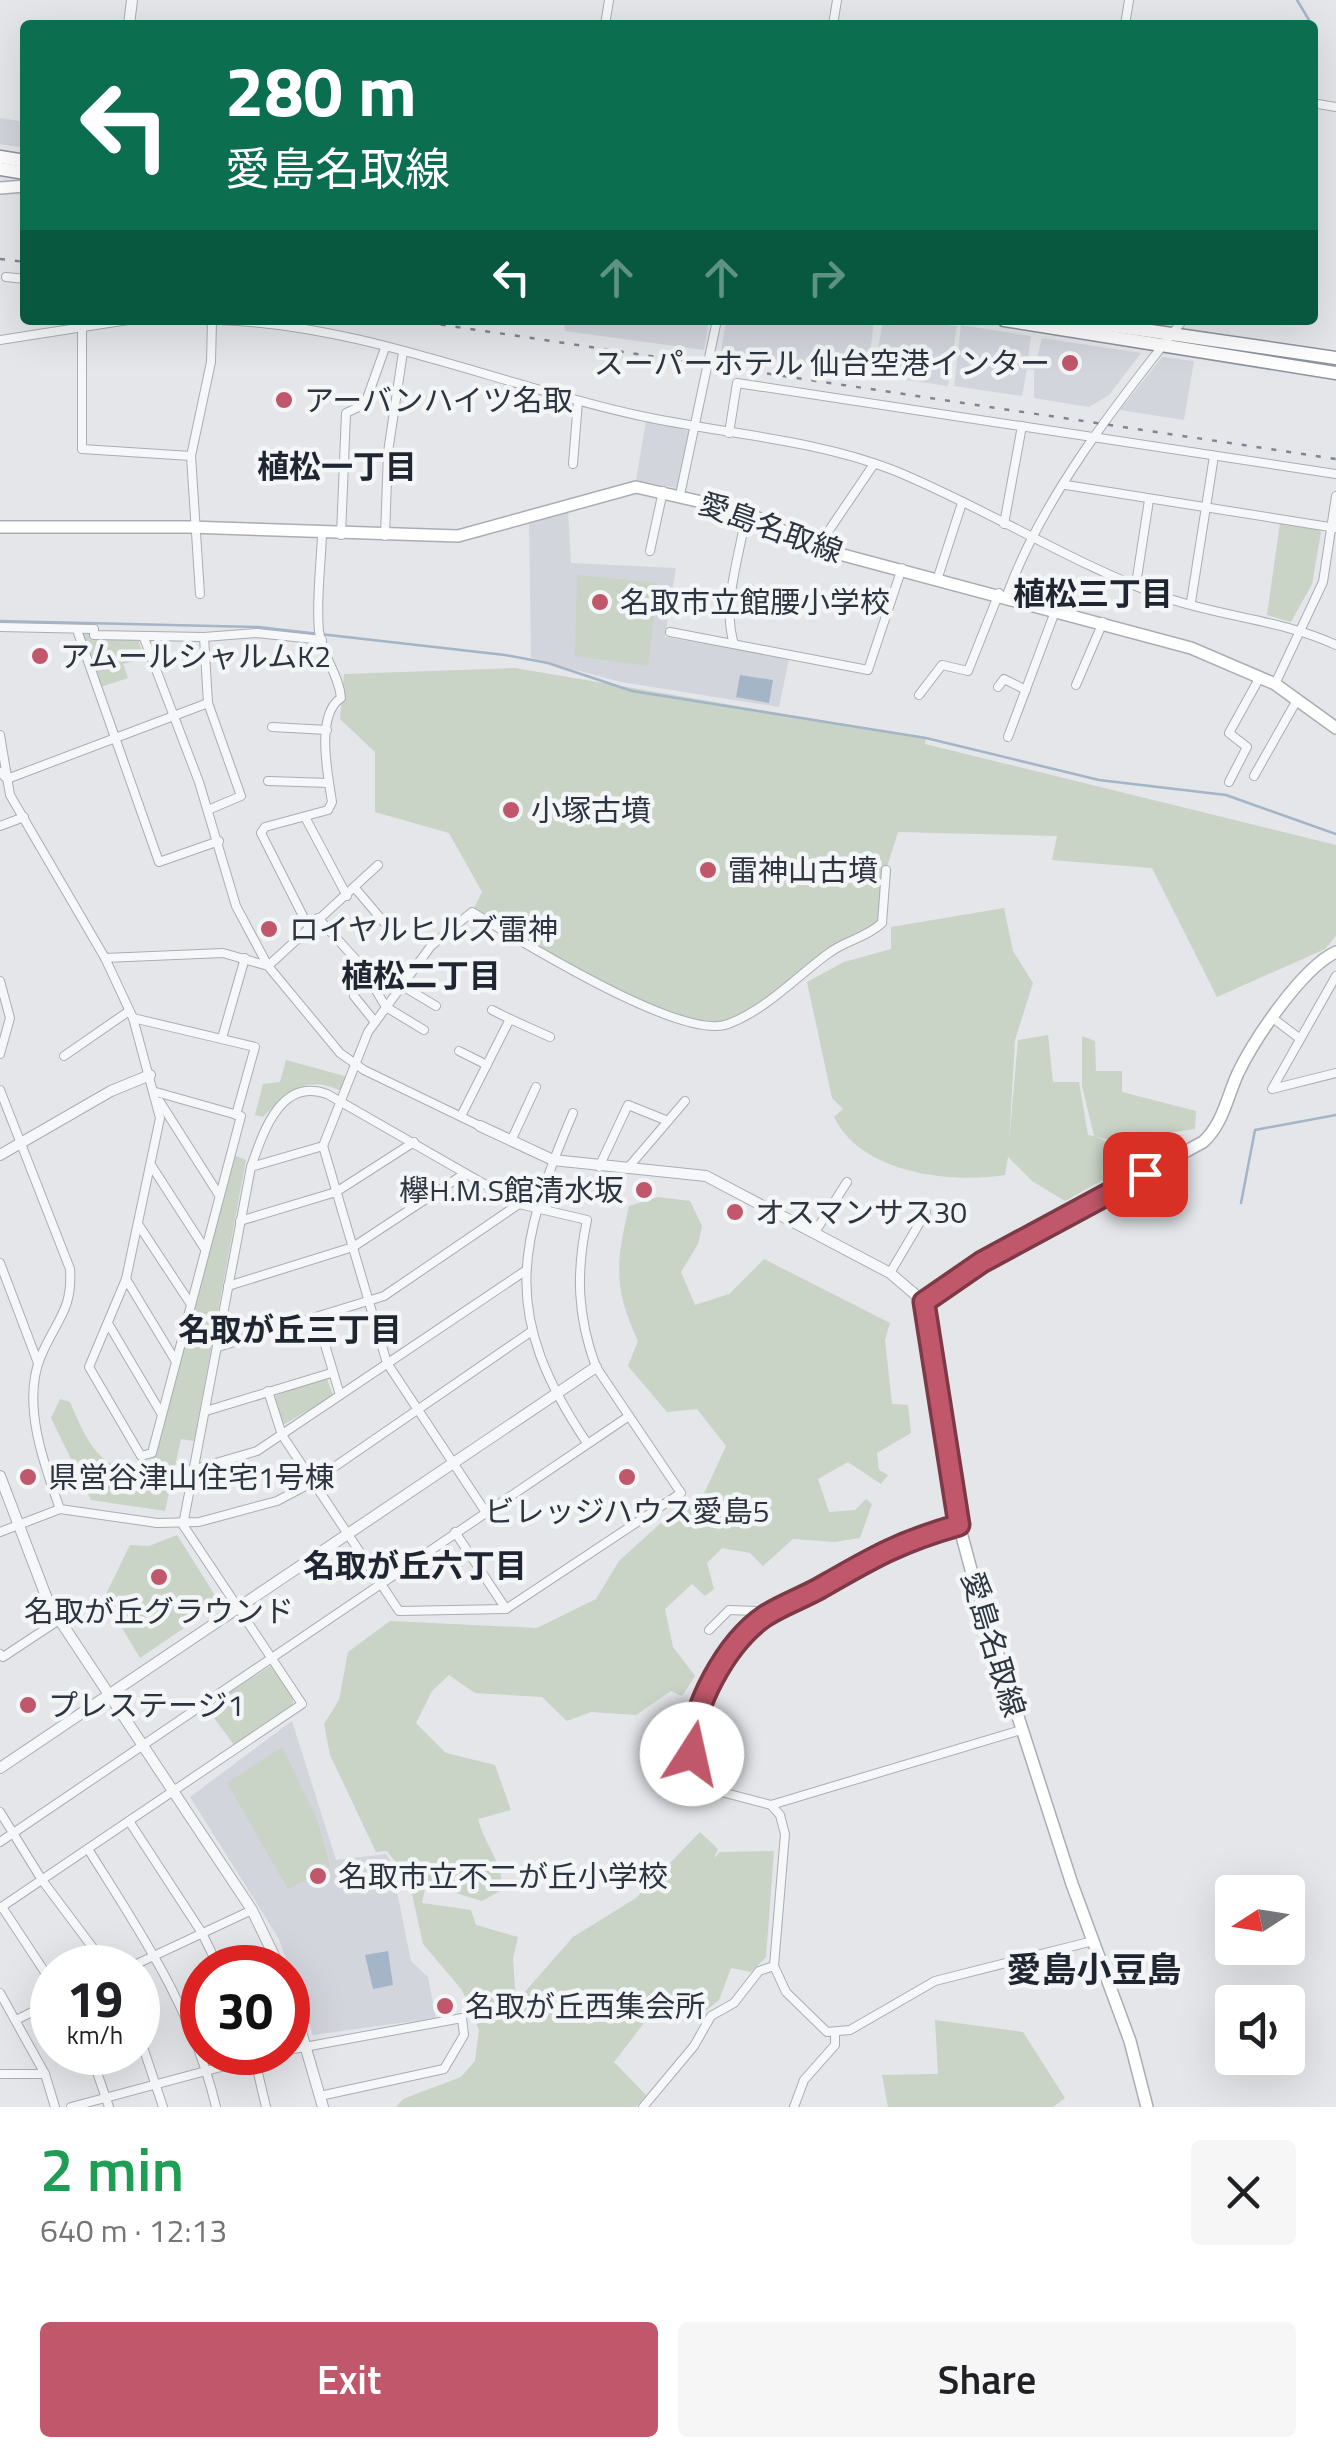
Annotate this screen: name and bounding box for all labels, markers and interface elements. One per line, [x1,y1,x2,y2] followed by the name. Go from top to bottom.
[225,37,417,143] text: 280 m
[60,60,190,190] icon: left
[225,134,450,202] text: 愛島名取線
[484,250,539,305] icon: left
[589,250,644,305] icon: ahead
[694,250,749,305] icon: ahead
[799,250,854,305] icon: right
[594,340,1050,386] place label: スーパーホテル 仙台空港インター
[1059,352,1081,374] marker: スーパーホテル 仙台空港インター
[304,377,573,423] place label: アーバンハイツ名取
[273,389,295,411] marker: アーバンハイツ名取
[257,442,417,490] district label: 植松一丁目
[693,480,849,574] street label: 愛島名取線
[1013,569,1173,617] district label: 植松三丁目
[620,579,890,625] place label: 名取市立館腰小学校
[589,591,611,613] marker: 名取市立館腰小学校
[60,633,331,679] place label: アムールシャルムK2
[29,645,51,667] marker: アムールシャルムK2
[531,787,651,833] place label: 小塚古墳
[500,799,522,821] marker: 小塚古墳
[728,847,878,893] place label: 雷神山古墳
[697,859,719,881] marker: 雷神山古墳
[289,906,558,952] place label: ロイヤルヒルズ雷神
[258,918,280,940] marker: ロイヤルヒルズ雷神
[341,951,501,999] district label: 植松二丁目
[1103,1132,1188,1217] pin
[1118,1147,1173,1202] icon: arrive
[399,1167,624,1213] place label: 欅H.M.S館清水坂
[633,1179,655,1201] marker: 欅H.M.S館清水坂
[755,1189,967,1235] place label: オスマンサス30
[724,1201,746,1223] marker: オスマンサス30
[178,1305,402,1353] district label: 名取が丘三丁目
[48,1454,335,1500] place label: 県営谷津山住宅1号棟
[17,1466,39,1488] marker: 県営谷津山住宅1号棟
[616,1466,638,1488] marker: ビレッジハウス愛島5
[485,1488,770,1534] place label: ビレッジハウス愛島5
[303,1541,527,1589] district label: 名取が丘六丁目
[148,1566,170,1588] marker: 名取が丘グラウンド
[950,1566,1038,1722] street label: 愛島名取線
[24,1588,294,1634] place label: 名取が丘グラウンド
[48,1682,244,1728] place label: プレステージ1
[17,1694,39,1716] marker: プレステージ1
[640,1702,744,1806] position arrow
[338,1853,668,1899] place label: 名取市立不二が丘小学校
[307,1865,329,1887] marker: 名取市立不二が丘小学校
[1215,1875,1305,1965] north arrow
[1215,1875,1305,2075] map controls
[1006,1942,1182,1996] district label: 愛島小豆島
[180,1945,310,2075] speed limit sign: 30
[67,1960,123,2036] text: 19
[465,1983,705,2029] place label: 名取が丘西集会所
[1215,1985,1305,2075] button: sound
[434,1995,456,2017] marker: 名取が丘西集会所
[67,2016,123,2054] text: km/h
[40,2123,184,2214] text: 2 min
[1191,2140,1296,2245] button: close
[40,2206,227,2254] text: 640 m · 12:13
[40,2322,658,2437] button: Exit
[678,2322,1296,2437] button: Share

